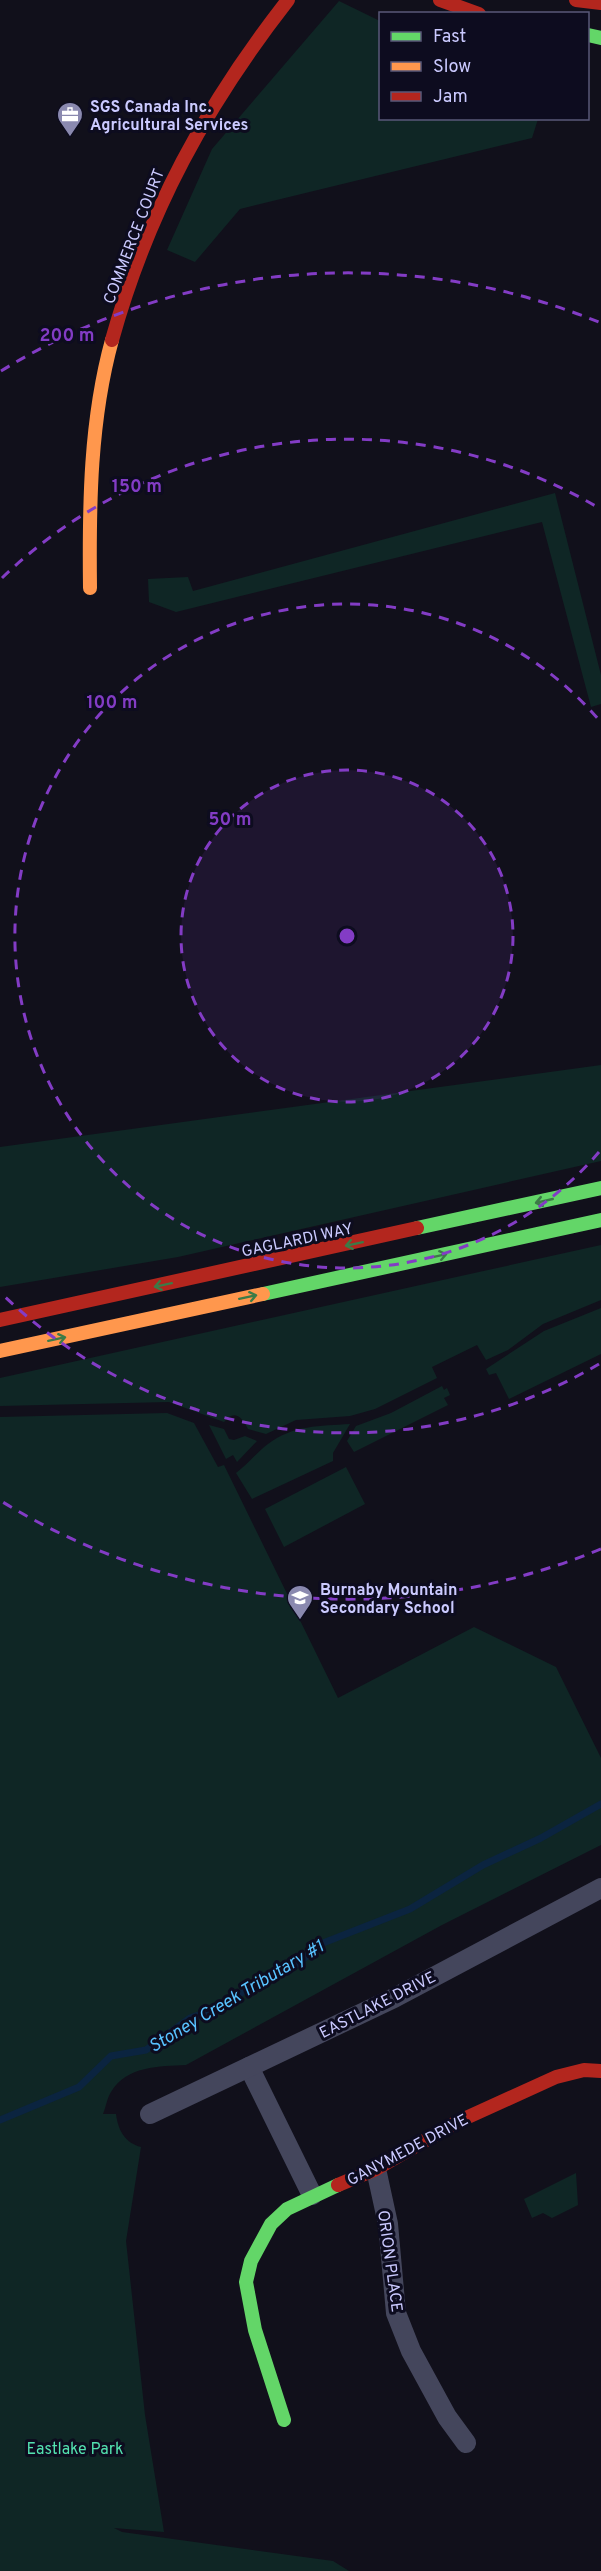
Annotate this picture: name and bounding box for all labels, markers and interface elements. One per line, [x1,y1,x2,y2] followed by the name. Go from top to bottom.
[379,12,589,120] legend
[433,26,466,49] text: Fast
[433,56,471,79] text: Slow
[433,86,468,109] text: Jam
[90,98,249,136] place label: SGS Canada Inc. Agricultural Services
[55,100,85,138] office icon: SGS Canada Inc. Agricultural Services
[100,166,170,307] street label: COMMERCE COURT
[39,325,95,348] text: 200 m
[112,476,162,499] text: 150 m
[86,692,138,715] text: 100 m
[208,809,252,832] text: 50 m
[337,926,357,946] centre of rings
[535,1196,554,1207] one-way arrow
[240,1219,355,1263] street label: GAGLARDI WAY
[344,1238,363,1250] one-way arrow
[428,1249,447,1261] one-way arrow
[154,1280,173,1291] one-way arrow
[237,1291,257,1302] one-way arrow
[47,1333,66,1344] one-way arrow
[320,1581,457,1619] place label: Burnaby Mountain Secondary School
[285,1583,315,1621] school or university icon: Burnaby Mountain Secondary School
[145,1935,329,2059] water label: Stoney Creek Tributary #1
[316,1968,440,2044] street label: EASTLAKE DRIVE
[344,2110,472,2191] street label: GANYMEDE DRIVE
[372,2209,406,2313] street label: ORION PLACE
[26,2440,124,2460] park label: Eastlake Park

